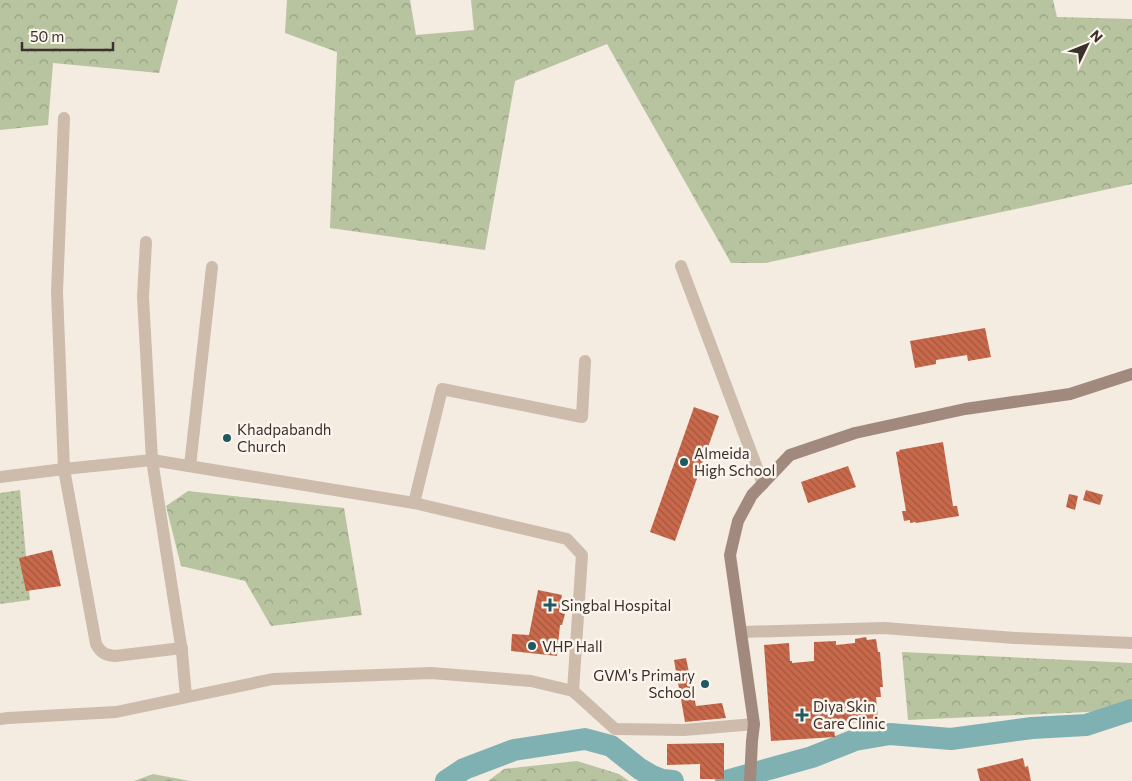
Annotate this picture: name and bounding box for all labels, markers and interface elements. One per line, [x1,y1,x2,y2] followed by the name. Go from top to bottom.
[22,20,114,52] scale bar
[1062,20,1112,70] north arrow
[1087,26,1107,45] text: N
[30,27,64,45] text: 50 m
[237,420,331,455] place label: Khadpabandh Church
[221,432,233,444] marker: Khadpabandh Church
[694,444,775,479] place label: Almeida High School
[678,456,690,468] marker: Almeida High School
[561,596,671,614] place label: Singbal Hospital
[543,598,557,612] marker: Singbal Hospital
[542,637,603,655] place label: VHP Hall
[526,640,538,652] marker: VHP Hall
[593,666,695,701] place label: GVM's Primary School
[699,678,711,690] marker: GVM's Primary School
[813,697,885,732] place label: Diya Skin Care Clinic
[795,708,809,722] marker: Diya Skin Care Clinic

